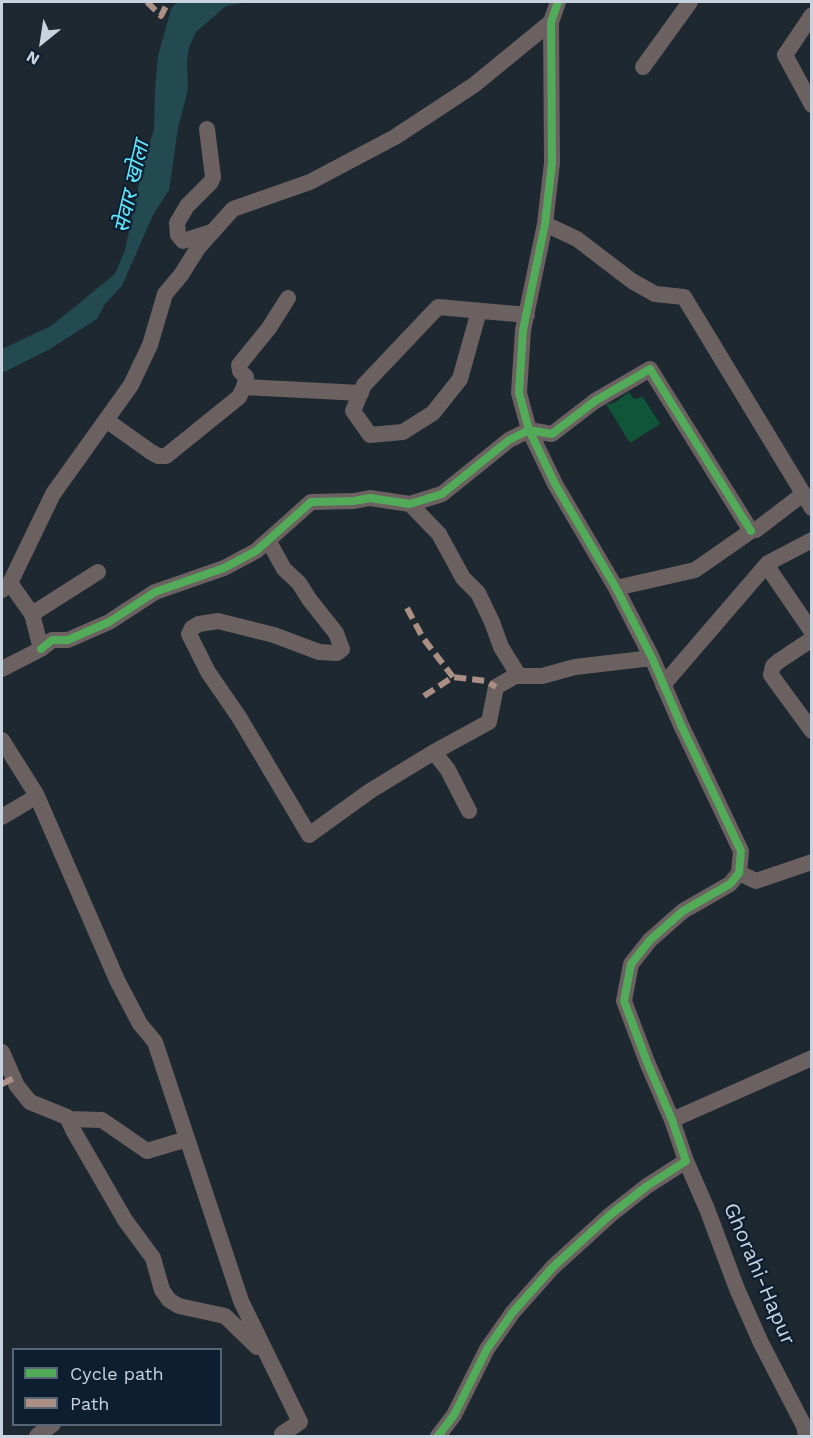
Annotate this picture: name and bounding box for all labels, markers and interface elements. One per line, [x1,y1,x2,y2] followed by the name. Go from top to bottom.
[12,12,72,72] north arrow
[23,47,43,69] text: N
[109,138,155,236] water label: सेवार खोला
[718,1199,800,1349] street label: Ghorahi-Hapur
[12,1348,222,1426] legend
[70,1363,164,1384] text: Cycle path
[70,1393,110,1414] text: Path

